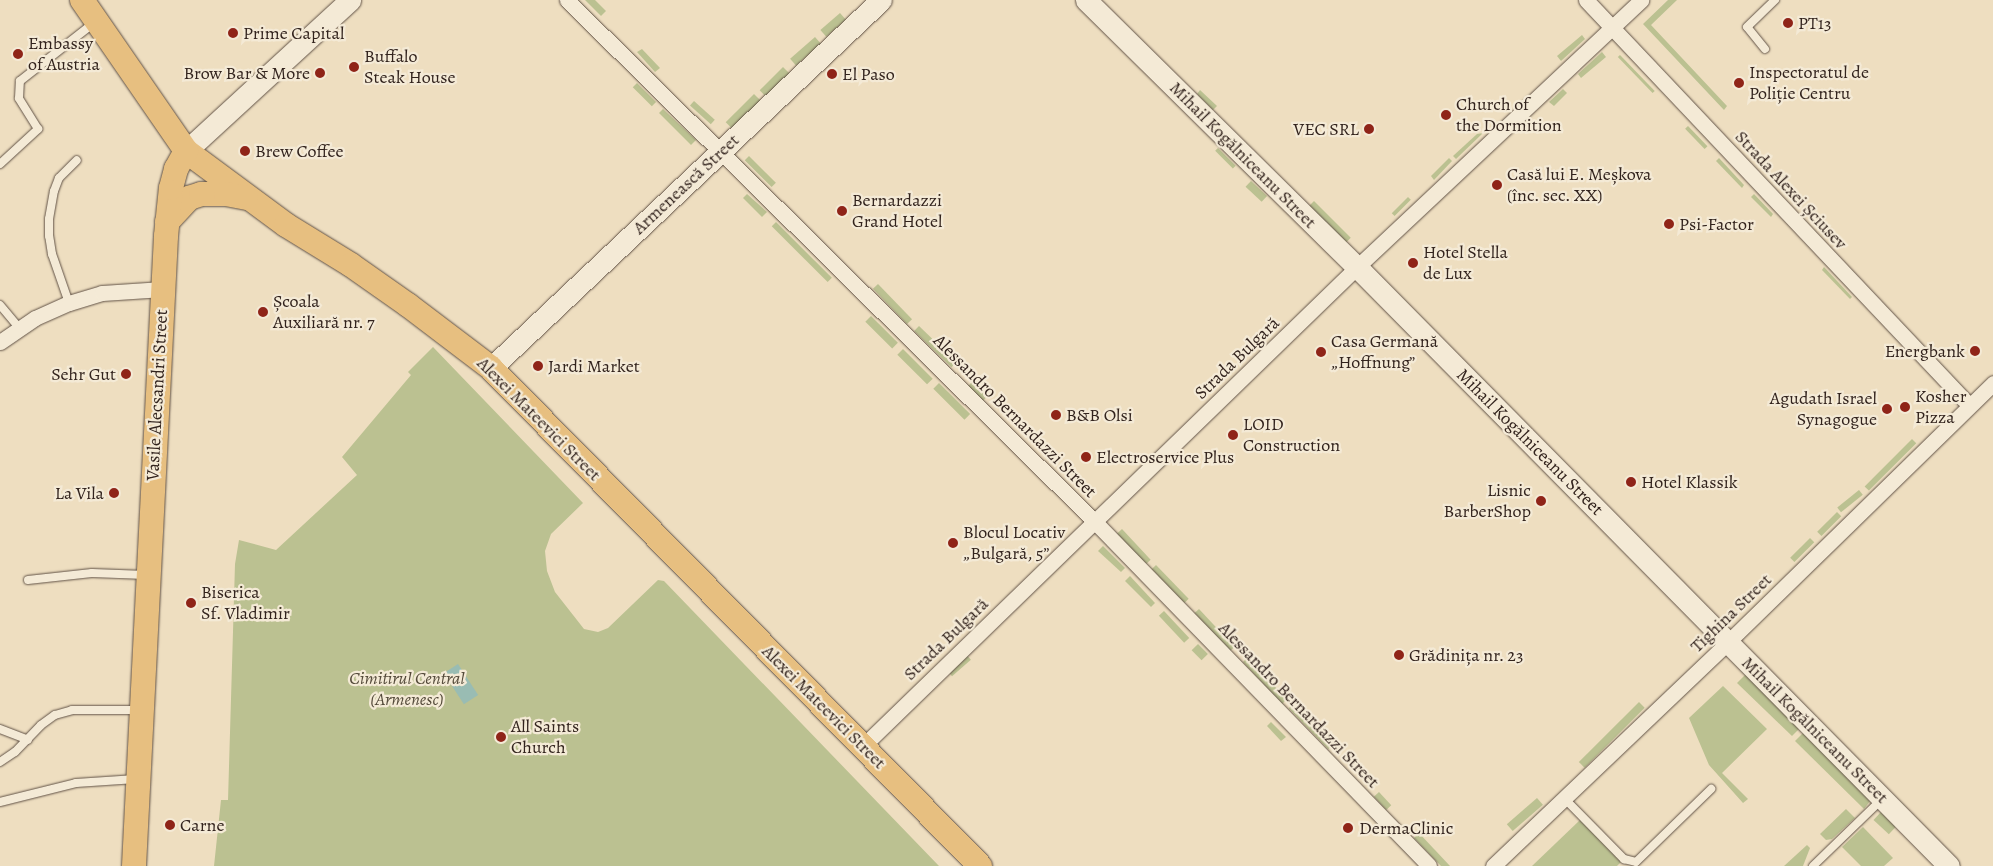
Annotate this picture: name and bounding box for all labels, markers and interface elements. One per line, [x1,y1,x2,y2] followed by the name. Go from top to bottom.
[1798,12,1831,34] place label: PT13
[1782,17,1794,29] marker: PT13
[243,22,344,44] place label: Prime Capital
[227,27,239,39] marker: Prime Capital
[28,33,100,76] place label: Embassy of Austria
[364,46,456,88] place label: Buffalo Steak House
[12,48,24,60] marker: Embassy of Austria
[348,61,360,73] marker: Buffalo Steak House
[183,62,310,84] place label: Brow Bar & More
[1749,62,1869,104] place label: Inspectoratul de Poliție Centru
[842,63,895,85] place label: El Paso
[314,67,326,79] marker: Brow Bar & More
[826,68,838,80] marker: El Paso
[1165,77,1321,233] street label: Mihail Kogălniceanu Street
[1733,77,1745,89] marker: Inspectoratul de Poliție Centru
[1456,94,1562,136] place label: Church of the Dormition
[1440,109,1452,121] marker: Church of the Dormition
[1293,118,1359,140] place label: VEC SRL
[1363,123,1375,135] marker: VEC SRL
[1730,126,1852,254] street label: Strada Alexei Șciusev
[628,129,744,239] street label: Armenească Street
[255,140,344,162] place label: Brew Coffee
[239,145,251,157] marker: Brew Coffee
[1507,164,1652,206] place label: Casă lui E. Meșkova (înc. sec. XX)
[1491,179,1503,191] marker: Casă lui E. Meșkova (înc. sec. XX)
[852,190,942,232] place label: Bernardazzi Grand Hotel
[836,205,848,217] marker: Bernardazzi Grand Hotel
[1679,213,1754,235] place label: Psi-Factor
[1663,218,1675,230] marker: Psi-Factor
[1423,242,1508,284] place label: Hotel Stella de Lux
[1407,257,1419,269] marker: Hotel Stella de Lux
[273,291,375,334] place label: Școala Auxiliară nr. 7
[257,306,269,318] marker: Școala Auxiliară nr. 7
[142,309,172,481] street label: Vasile Alecsandri Street
[1190,312,1284,404] street label: Strada Bulgară
[929,330,1101,502] street label: Alessandro Bernardazzi Street
[1331,331,1438,374] place label: Casa Germană „Hoffnung”
[1885,340,1965,362] place label: Energbank
[1969,345,1981,357] marker: Energbank
[1315,346,1327,358] marker: Casa Germană „Hoffnung”
[473,353,605,485] street label: Alexei Mateevici Street
[548,355,640,377] place label: Jardi Market
[532,360,544,372] marker: Jardi Market
[51,363,116,385] place label: Sehr Gut
[1452,364,1608,520] street label: Mihail Kogălniceanu Street
[120,368,132,380] marker: Sehr Gut
[1915,386,1967,428] place label: Kosher Pizza
[1770,388,1877,430] place label: Agudath Israel Synagogue
[1899,401,1911,413] marker: Kosher Pizza
[1881,403,1893,415] marker: Agudath Israel Synagogue
[1066,404,1133,426] place label: B&B Olsi
[1050,409,1062,421] marker: B&B Olsi
[1243,414,1340,456] place label: LOID Construction
[1227,429,1239,441] marker: LOID Construction
[1096,446,1234,468] place label: Electroservice Plus
[1080,451,1092,463] marker: Electroservice Plus
[1641,471,1738,493] place label: Hotel Klassik
[1625,476,1637,488] marker: Hotel Klassik
[1443,480,1531,522] place label: Lisnic BarberShop
[55,482,104,504] place label: La Vila
[108,487,120,499] marker: La Vila
[1535,495,1547,507] marker: Lisnic BarberShop
[963,522,1065,564] place label: Blocul Locativ „Bulgară, 5”
[947,537,959,549] marker: Blocul Locativ „Bulgară, 5”
[1686,569,1776,657] street label: Tighina Street
[201,582,290,624] place label: Biserica Sf. Vladimir
[899,593,993,685] street label: Strada Bulgară
[185,597,197,609] marker: Biserica Sf. Vladimir
[1214,618,1384,792] street label: Alessandro Bernardazzi Street
[758,641,890,773] street label: Alexei Mateevici Street
[1409,644,1524,666] place label: Grădinița nr. 23
[1393,649,1405,661] marker: Grădinița nr. 23
[1737,652,1893,808] street label: Mihail Kogălniceanu Street
[349,668,465,711] park label: Cimitirul Central (Armenesc)
[511,716,579,759] place label: All Saints Church
[495,731,507,743] marker: All Saints Church
[180,814,224,836] place label: Carne
[1359,817,1453,839] place label: DermaClinic
[164,819,176,831] marker: Carne
[1341,821,1355,835] marker: DermaClinic

